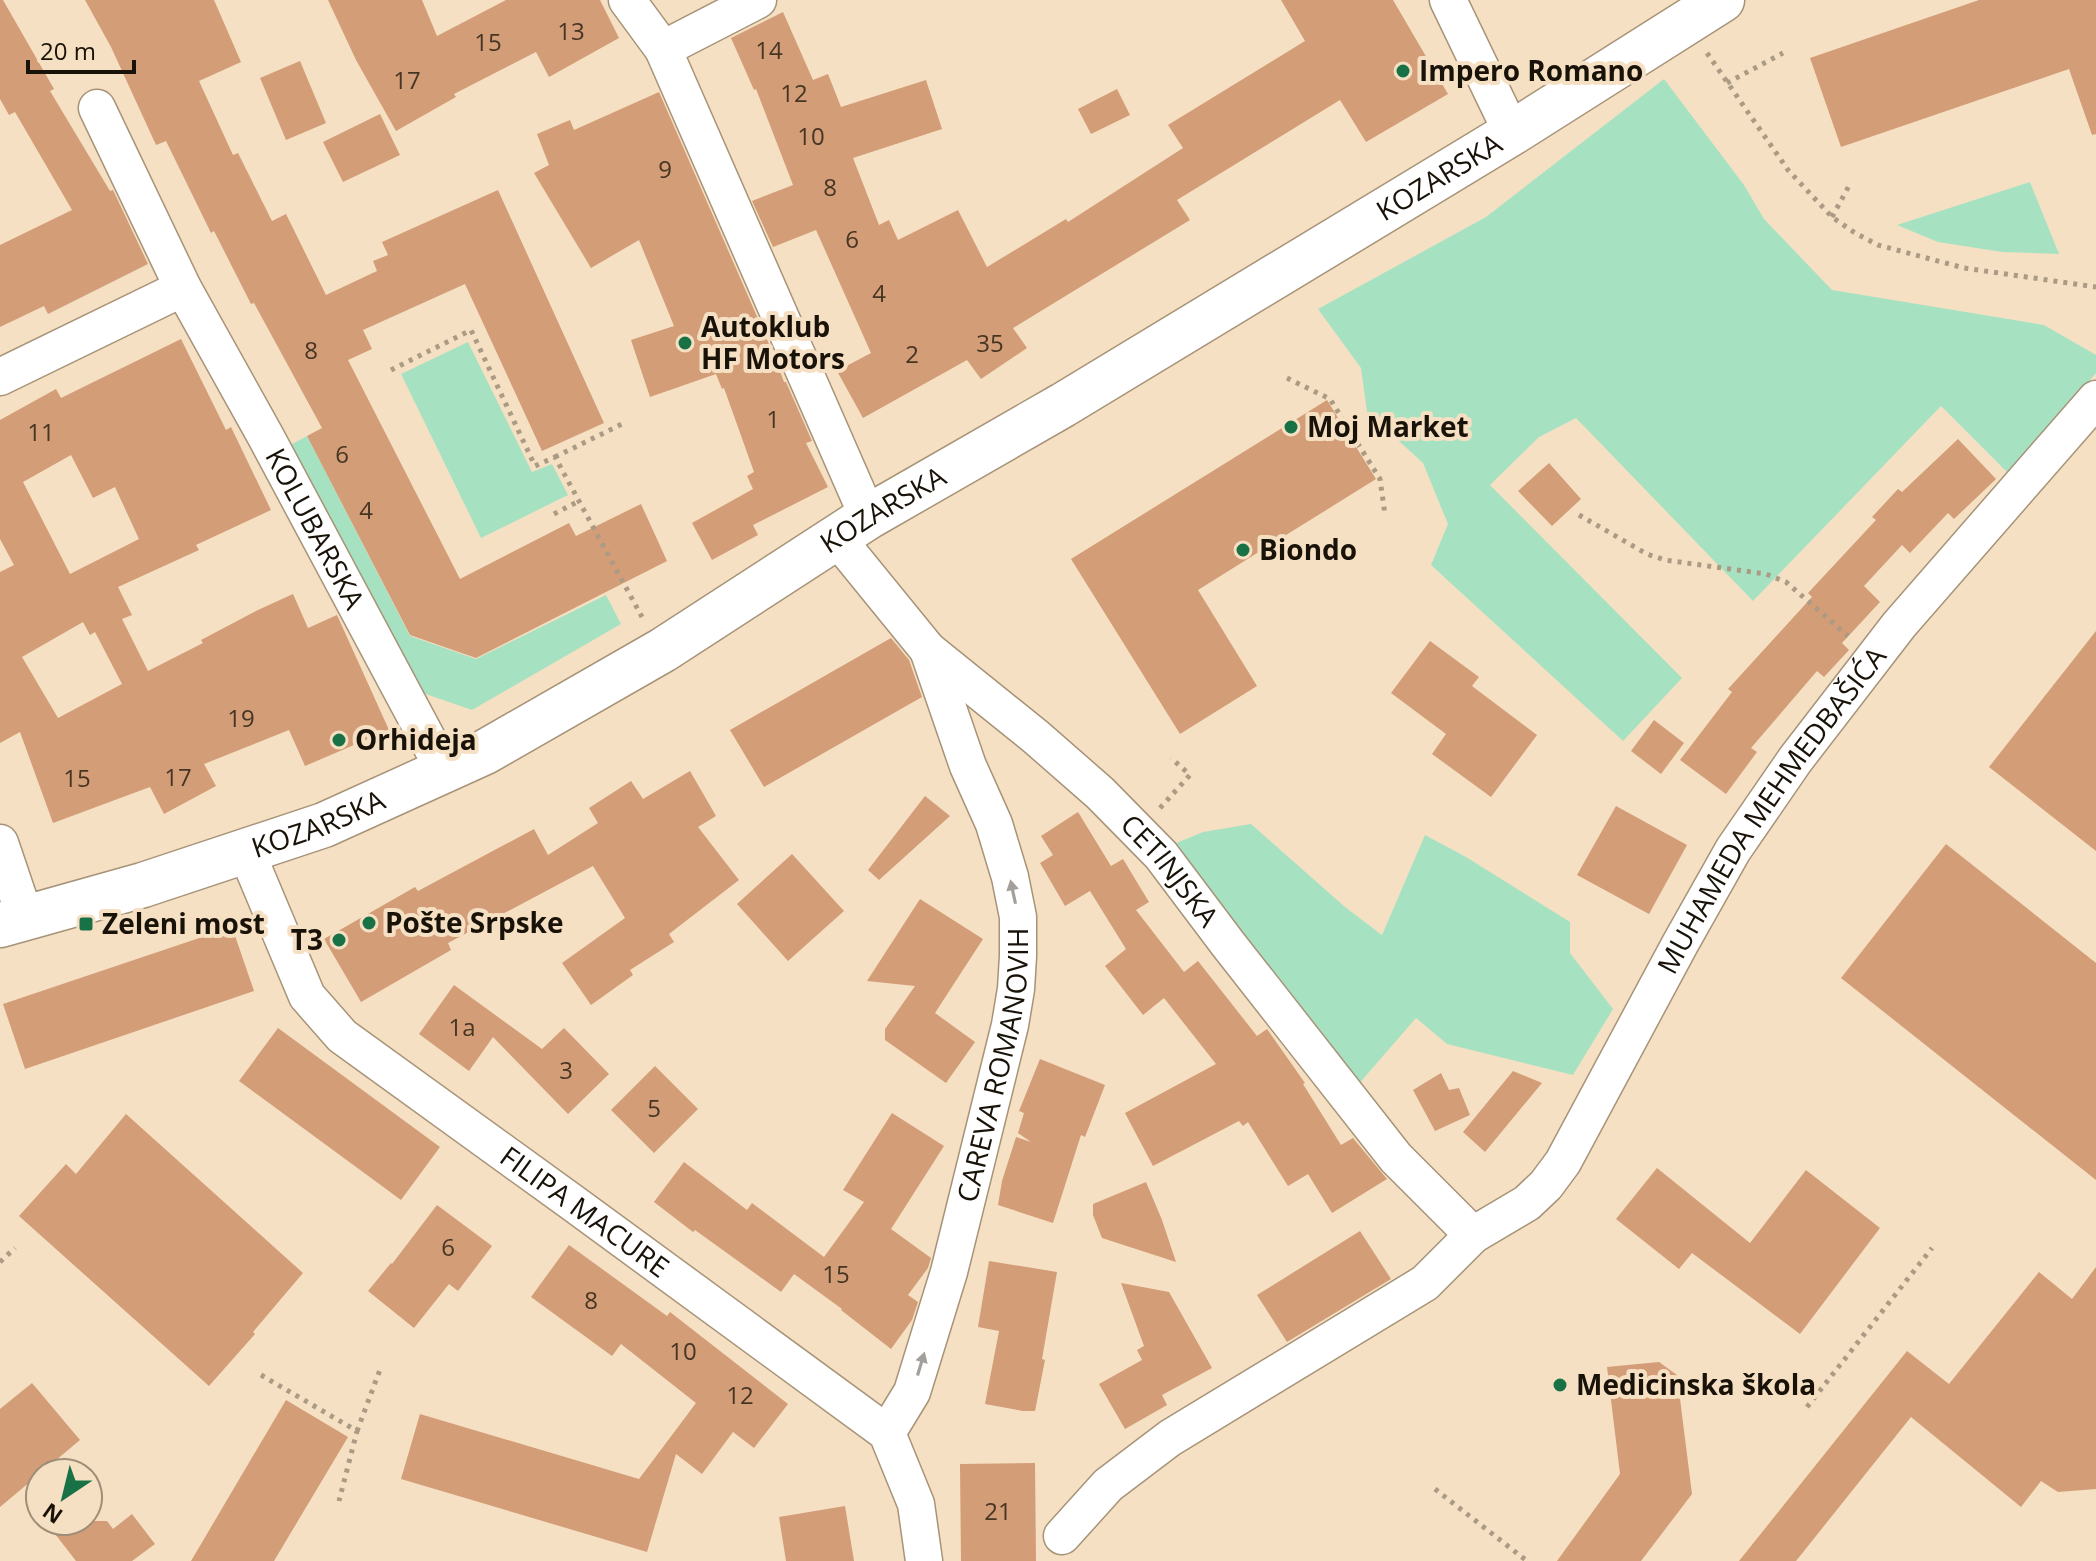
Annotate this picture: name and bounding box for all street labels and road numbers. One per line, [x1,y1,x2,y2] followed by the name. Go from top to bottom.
[1369,124,1509,229] street label: KOZARSKA
[257,441,375,616] street label: KOLUBARSKA
[812,456,952,561] street label: KOZARSKA
[1648,638,1894,980] street label: MUHAMEDA MEHMEDBAŠIĆA
[246,780,391,866] street label: KOZARSKA
[1113,805,1228,934] street label: CETINJSKA
[947,928,1036,1206] street label: CAREVA ROMANOVIH
[493,1137,677,1285] street label: FILIPA MACURE

